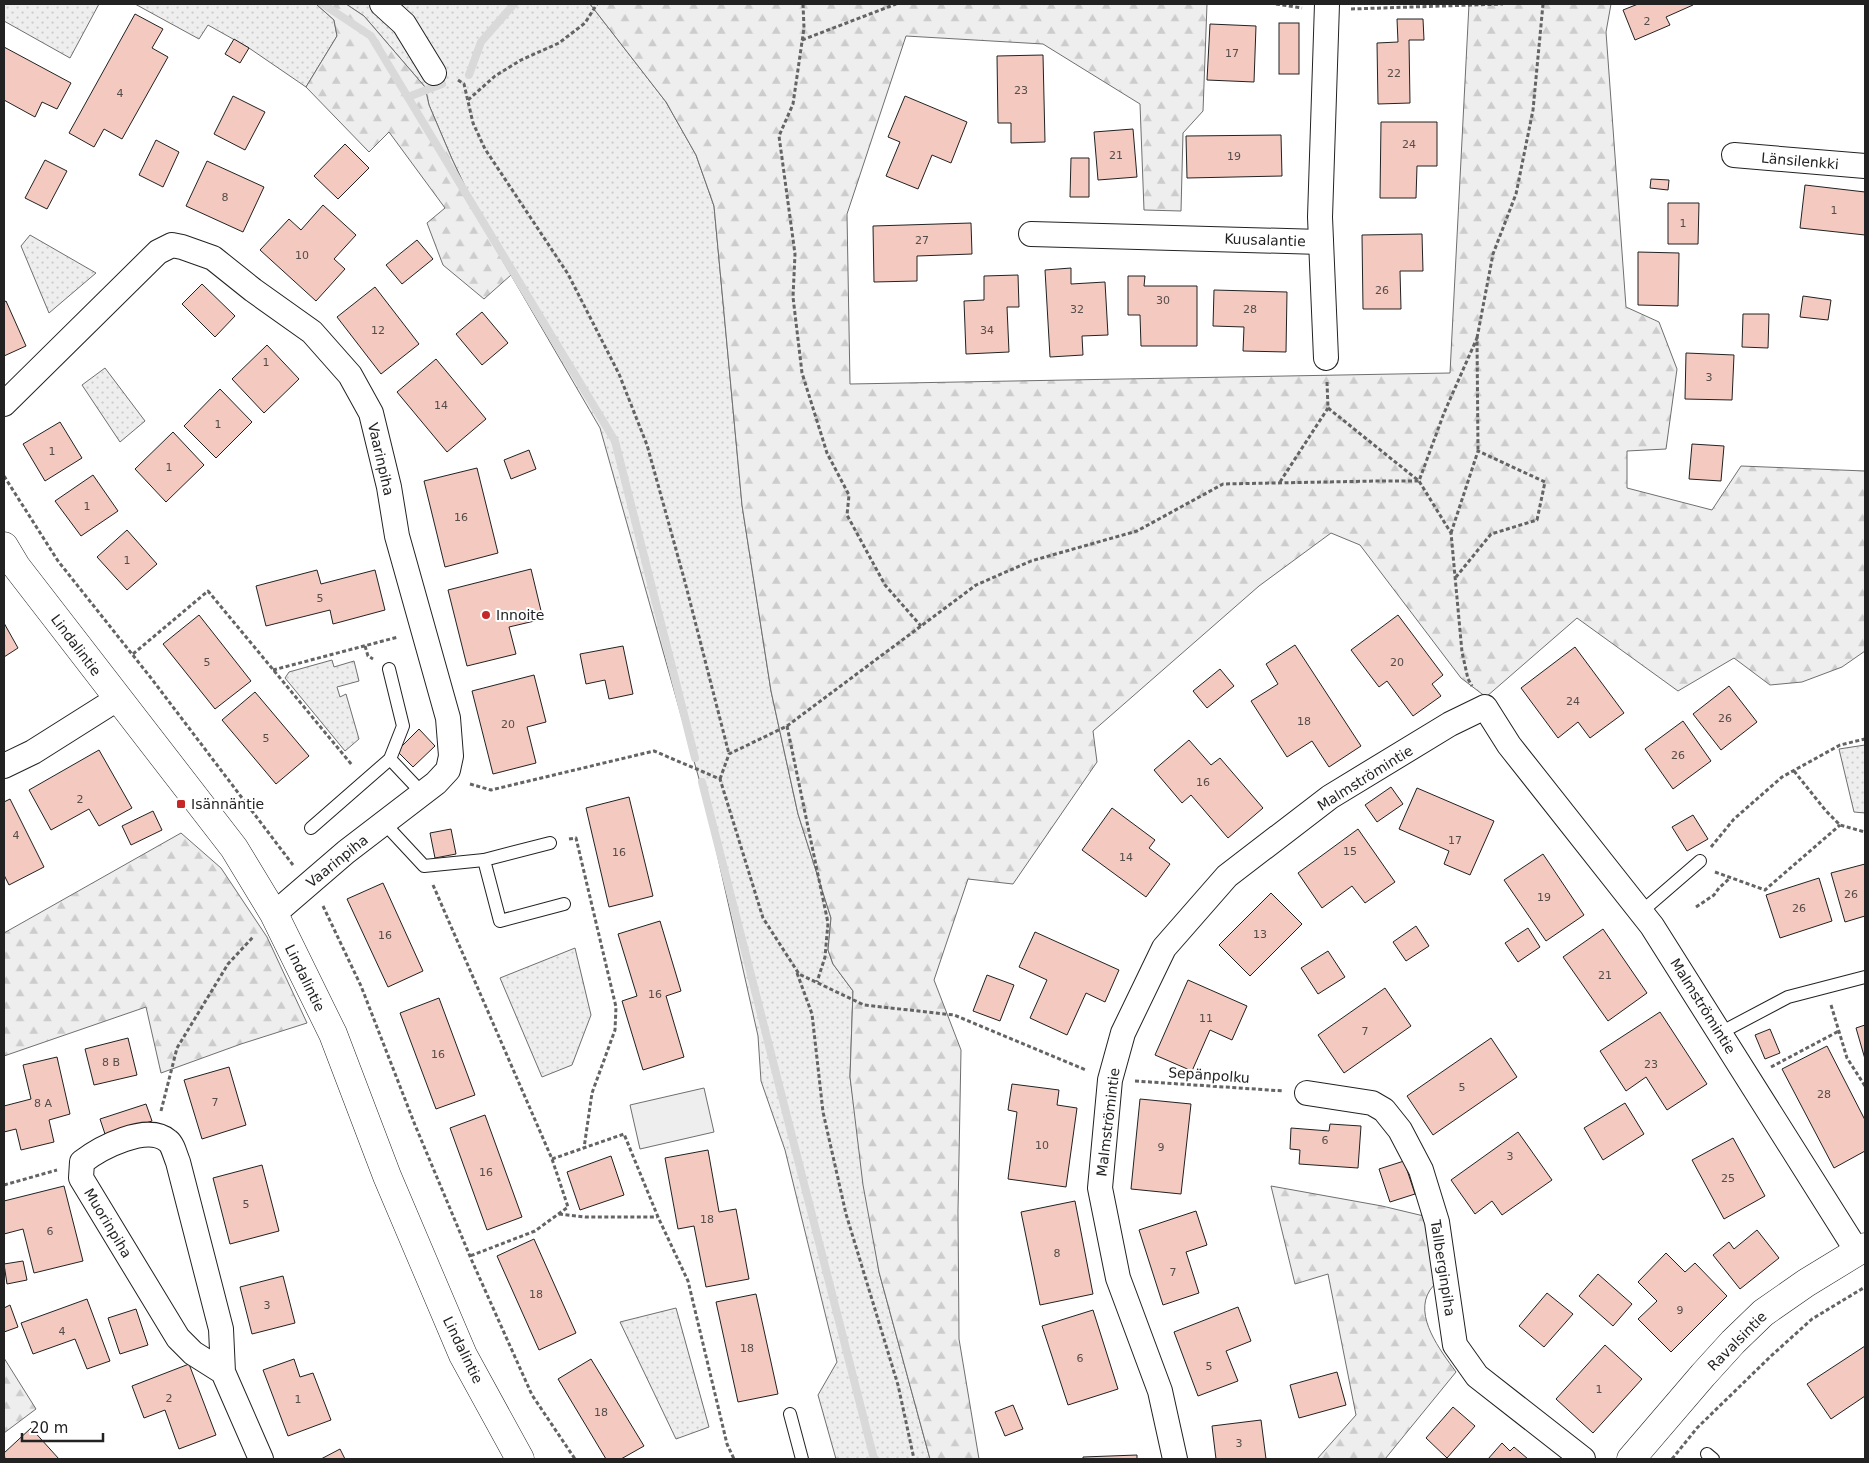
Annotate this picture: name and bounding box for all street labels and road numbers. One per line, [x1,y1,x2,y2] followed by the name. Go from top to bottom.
[1760,150,1840,172] street label: Länsilenkki
[1224,231,1306,249] street label: Kuusalantie
[365,421,397,497] street label: Vaarinpiha
[48,611,104,679] street label: Lindalintie
[1314,742,1416,814] street label: Malmströmintie
[303,831,371,891] street label: Vaarinpiha
[282,942,328,1014] street label: Lindalintie
[1667,955,1739,1057] street label: Malmströmintie
[1168,1064,1250,1086] street label: Sepänpolku
[1093,1067,1123,1177] street label: Malmströmintie
[81,1185,135,1261] street label: Muorinpiha
[1427,1218,1459,1317] street label: Tallberginpiha
[1704,1308,1770,1374] street label: Ravalsintie
[440,1314,486,1386] street label: Lindalintie

